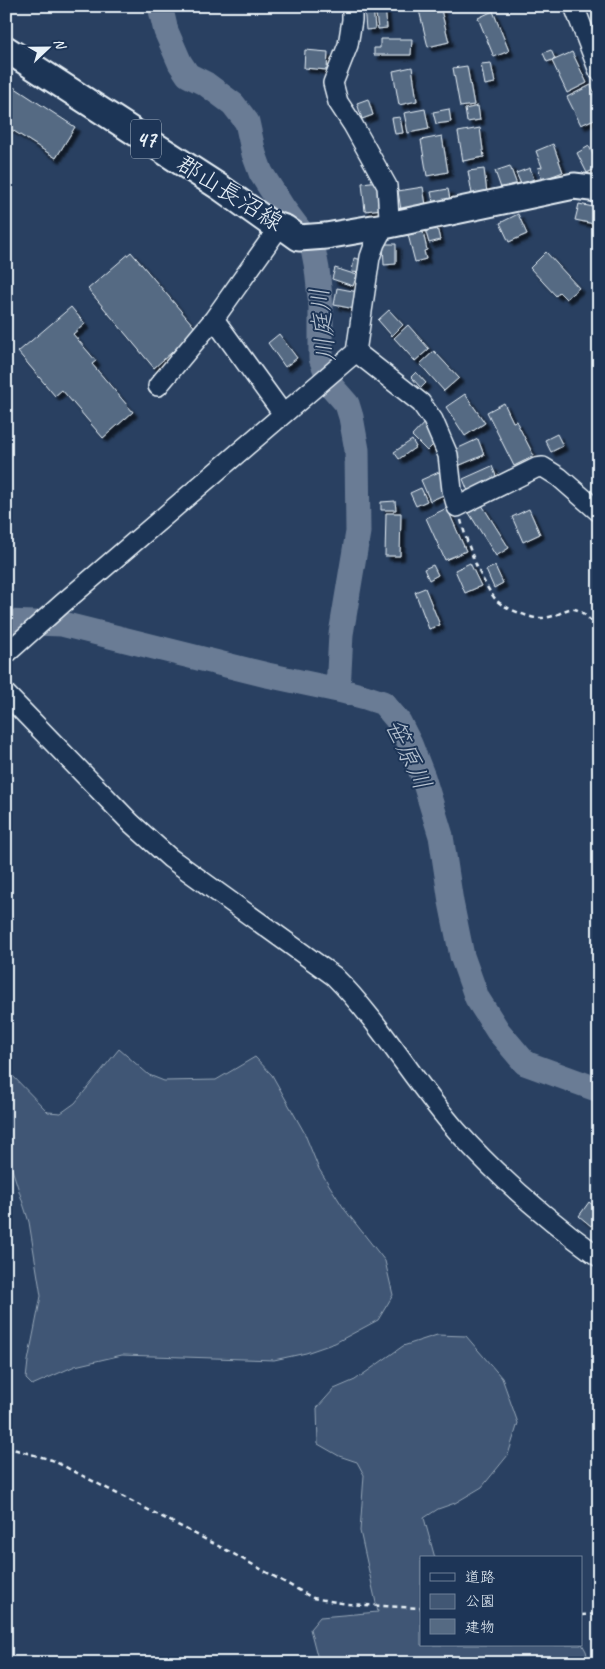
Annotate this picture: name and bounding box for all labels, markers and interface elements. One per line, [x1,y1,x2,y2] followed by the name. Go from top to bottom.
[22,22,72,72] north arrow
[50,36,70,53] text: N
[131,120,161,158] road number: 47
[171,148,289,238] street label: 郡山長沼線
[303,286,343,364] water label: 川庭川
[378,714,438,795] water label: 笹原川
[420,1556,582,1646] legend
[465,1568,495,1587] text: 道路
[465,1592,495,1611] text: 公園
[465,1618,495,1637] text: 建物

